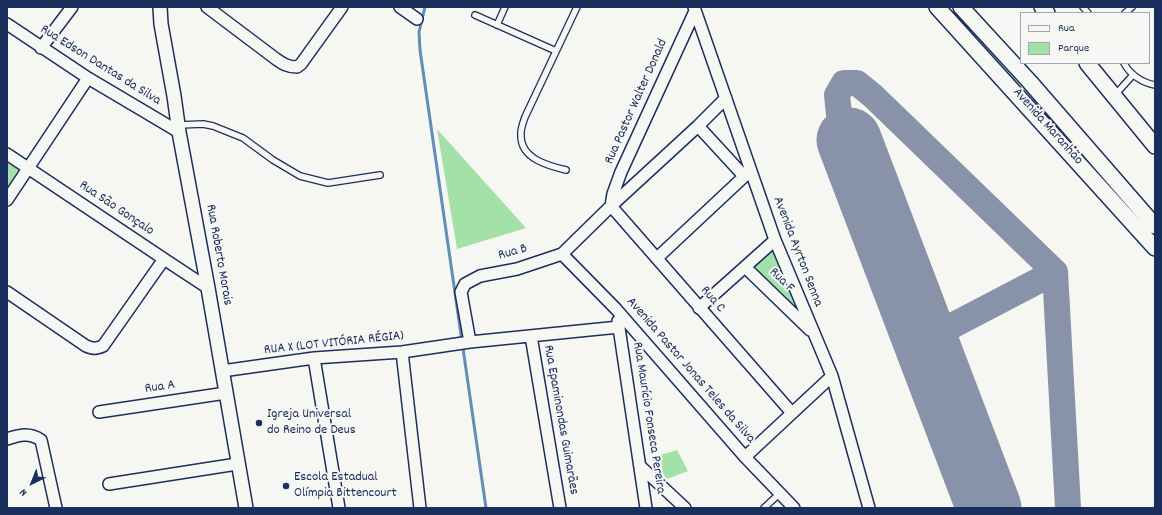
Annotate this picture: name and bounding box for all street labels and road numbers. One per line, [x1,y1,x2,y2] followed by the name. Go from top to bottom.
[37,22,163,110] street label: Rua Edson Dantas da Silva
[602,37,672,167] street label: Rua Pastor Walter Donald
[1008,85,1086,169] street label: Avenida Maranhão
[75,178,157,240] street label: Rua São Gonçalo
[768,195,826,309] street label: Avenida Ayrton Senna
[201,203,235,307] street label: Rua Roberto Morais
[497,241,529,265] street label: Rua B
[765,265,797,297] street label: Rua F
[696,283,728,317] street label: Rua C
[622,294,758,448] street label: Avenida Pastor Jonas Teles da Silva
[263,328,405,360] street label: RUA X (LOT VITÓRIA RÉGIA)
[628,341,668,495] street label: Rua Maurício Fonseca Pereira
[539,344,581,496] street label: Rua Epaminondas Guimarães
[144,378,176,398] street label: Rua A

